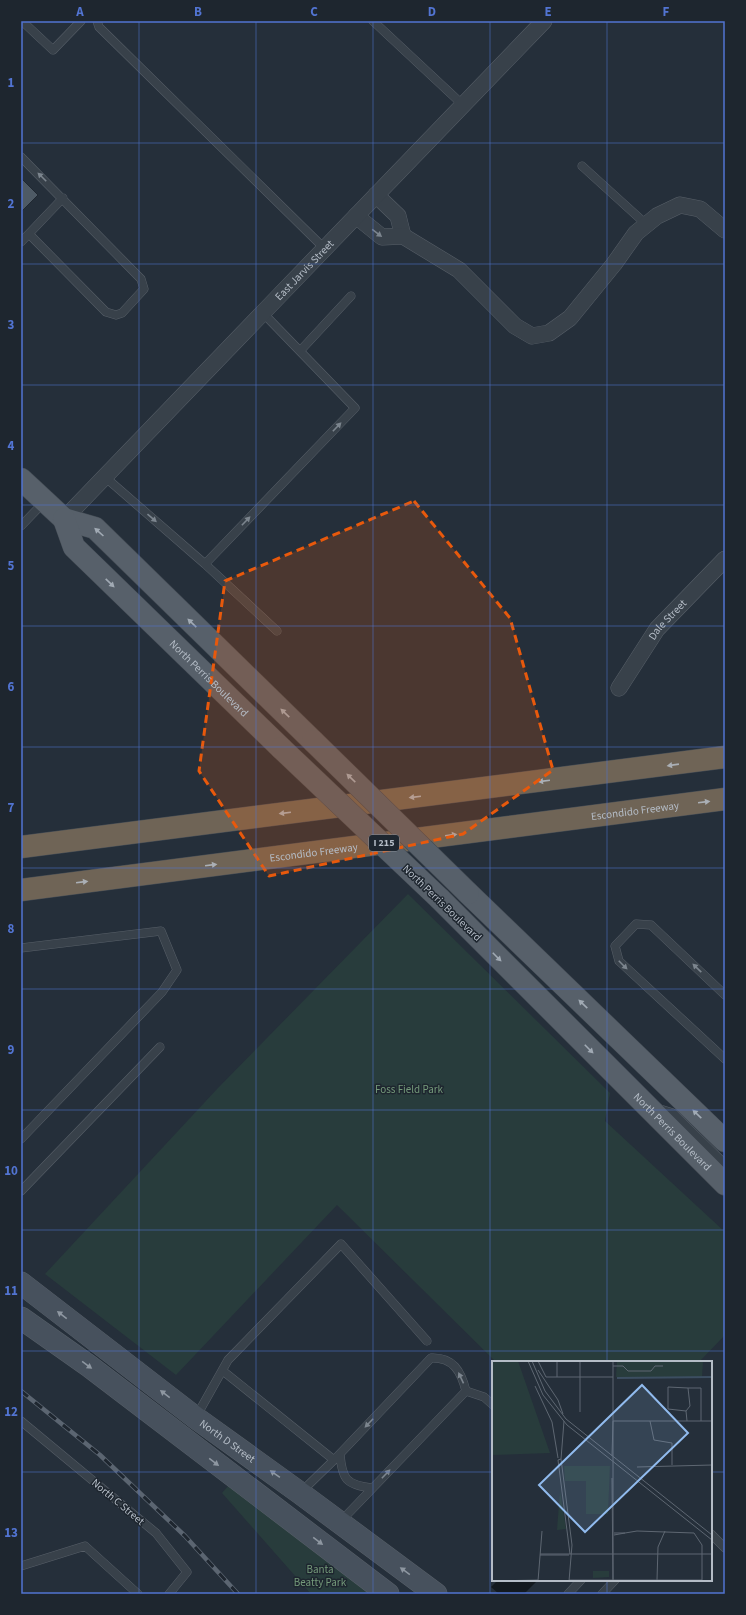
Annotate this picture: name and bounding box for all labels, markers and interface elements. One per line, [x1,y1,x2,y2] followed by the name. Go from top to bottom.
[75,3,84,21] text: A
[194,3,202,21] text: B
[310,3,318,21] text: C
[428,3,436,21] text: D
[544,3,552,21] text: E
[663,3,670,21] text: F
[8,74,15,92] text: 1
[37,172,47,182] one-way arrow
[8,195,15,213] text: 2
[372,228,383,237] one-way arrow
[271,236,337,303] street label: East Jarvis Street
[8,316,15,334] text: 3
[332,422,341,432] one-way arrow
[8,437,15,455] text: 4
[146,513,157,522] one-way arrow
[241,516,251,526] one-way arrow
[94,528,104,537] one-way arrow
[8,557,15,575] text: 5
[105,578,115,588] one-way arrow
[645,596,690,643] street label: Dale Street
[187,618,197,628] one-way arrow
[166,636,252,720] street label: North Perris Boulevard
[8,678,15,696] text: 6
[280,709,290,718] one-way arrow
[666,762,679,768] one-way arrow
[346,773,356,783] one-way arrow
[537,778,550,784] one-way arrow
[408,794,421,800] one-way arrow
[590,798,680,824] street label: Escondido Freeway
[8,799,15,817] text: 7
[698,799,711,805] one-way arrow
[279,810,292,816] one-way arrow
[445,832,457,838] one-way arrow
[369,835,399,851] road number: I 215
[269,839,359,865] street label: Escondido Freeway
[399,861,485,945] street label: North Perris Boulevard
[204,862,217,869] one-way arrow
[76,879,88,885] one-way arrow
[8,920,15,938] text: 8
[492,952,502,962] one-way arrow
[618,960,628,969] one-way arrow
[692,964,702,973] one-way arrow
[579,1000,588,1009] one-way arrow
[8,1041,15,1059] text: 9
[584,1044,594,1054] one-way arrow
[375,1082,444,1097] park label: Foss Field Park
[630,1089,715,1174] street label: North Perris Boulevard
[692,1109,702,1119] one-way arrow
[4,1162,18,1180] text: 10
[4,1282,18,1300] text: 11
[56,1311,67,1319] one-way arrow
[81,1361,92,1369] one-way arrow
[492,1361,712,1581] inset map
[458,1371,464,1383] one-way arrow
[159,1390,170,1399] one-way arrow
[4,1403,18,1421] text: 12
[197,1416,259,1466] street label: North D Street
[364,1418,374,1428] one-way arrow
[209,1458,220,1467] one-way arrow
[381,1469,390,1479] one-way arrow
[269,1470,280,1478] one-way arrow
[88,1475,148,1529] street label: North C Street
[4,1524,18,1542] text: 13
[313,1537,323,1545] one-way arrow
[294,1562,347,1590] park label: Banta Beatty Park
[400,1567,410,1575] one-way arrow

